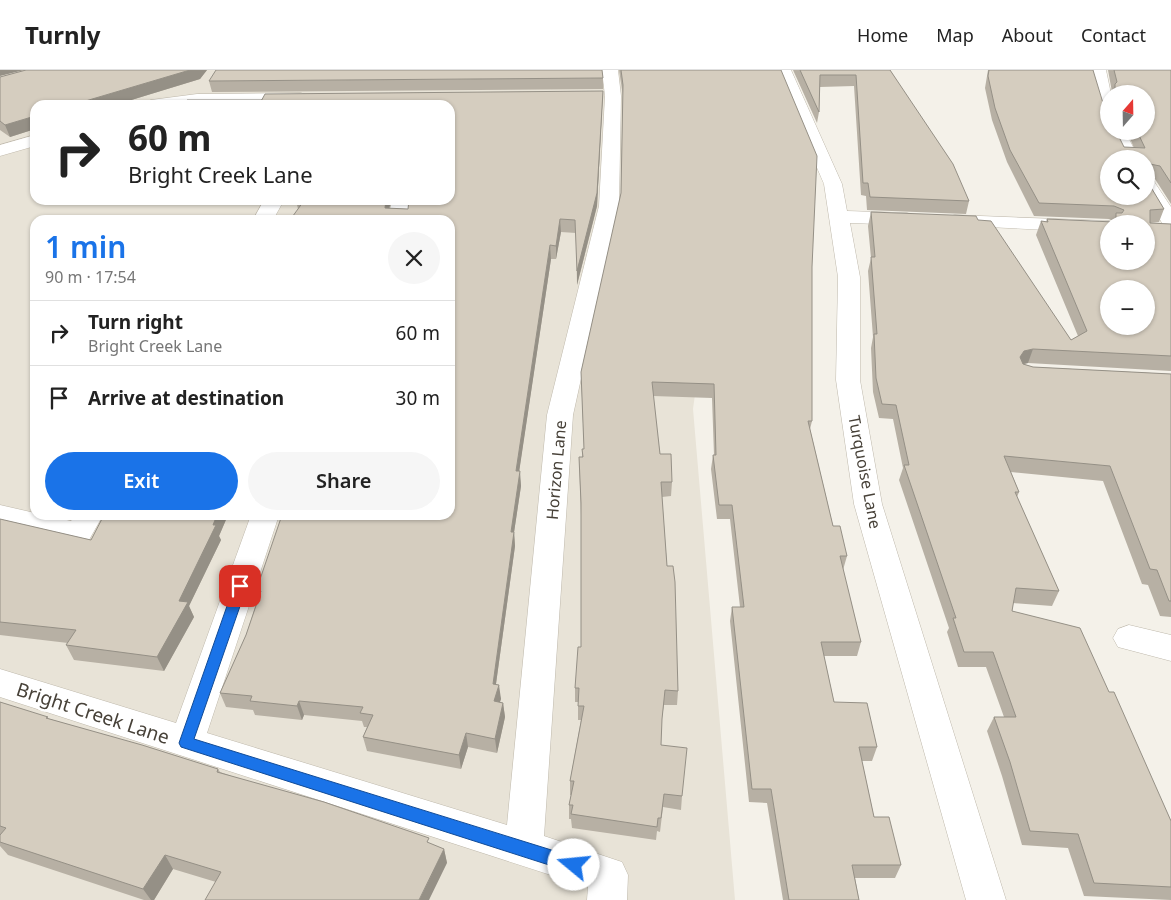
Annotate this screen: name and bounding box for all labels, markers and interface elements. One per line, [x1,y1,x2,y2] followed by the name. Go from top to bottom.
[25,18,100,51] text: Turnly
[857,23,908,47] text: Home
[936,23,974,47] text: Map
[1002,23,1053,47] text: About
[1081,23,1146,47] text: Contact
[1100,85,1155,140] north arrow
[1100,85,1155,335] map controls
[128,114,211,161] text: 60 m
[45,120,110,185] icon: right
[1100,150,1155,205] button: search
[128,159,313,189] text: Bright Creek Lane
[1100,215,1155,270] button: +
[45,226,126,267] text: 1 min
[388,232,440,284] button: close
[45,266,136,288] text: 90 m · 17:54
[1100,280,1155,335] button: −
[88,309,183,335] text: Turn right
[45,319,73,347] icon: right
[396,320,440,346] text: 60 m
[88,335,222,357] text: Bright Creek Lane
[45,384,73,412] icon: arrive
[88,385,284,411] text: Arrive at destination
[396,385,440,411] text: 30 m
[843,413,887,531] street label: Turquoise Lane
[541,419,571,521] street label: Horizon Lane
[45,452,238,510] button: Exit
[248,452,440,510] button: Share
[219,565,261,607] pin
[226,572,254,600] icon: arrive
[13,676,173,750] street label: Bright Creek Lane
[547,838,599,890] position arrow

